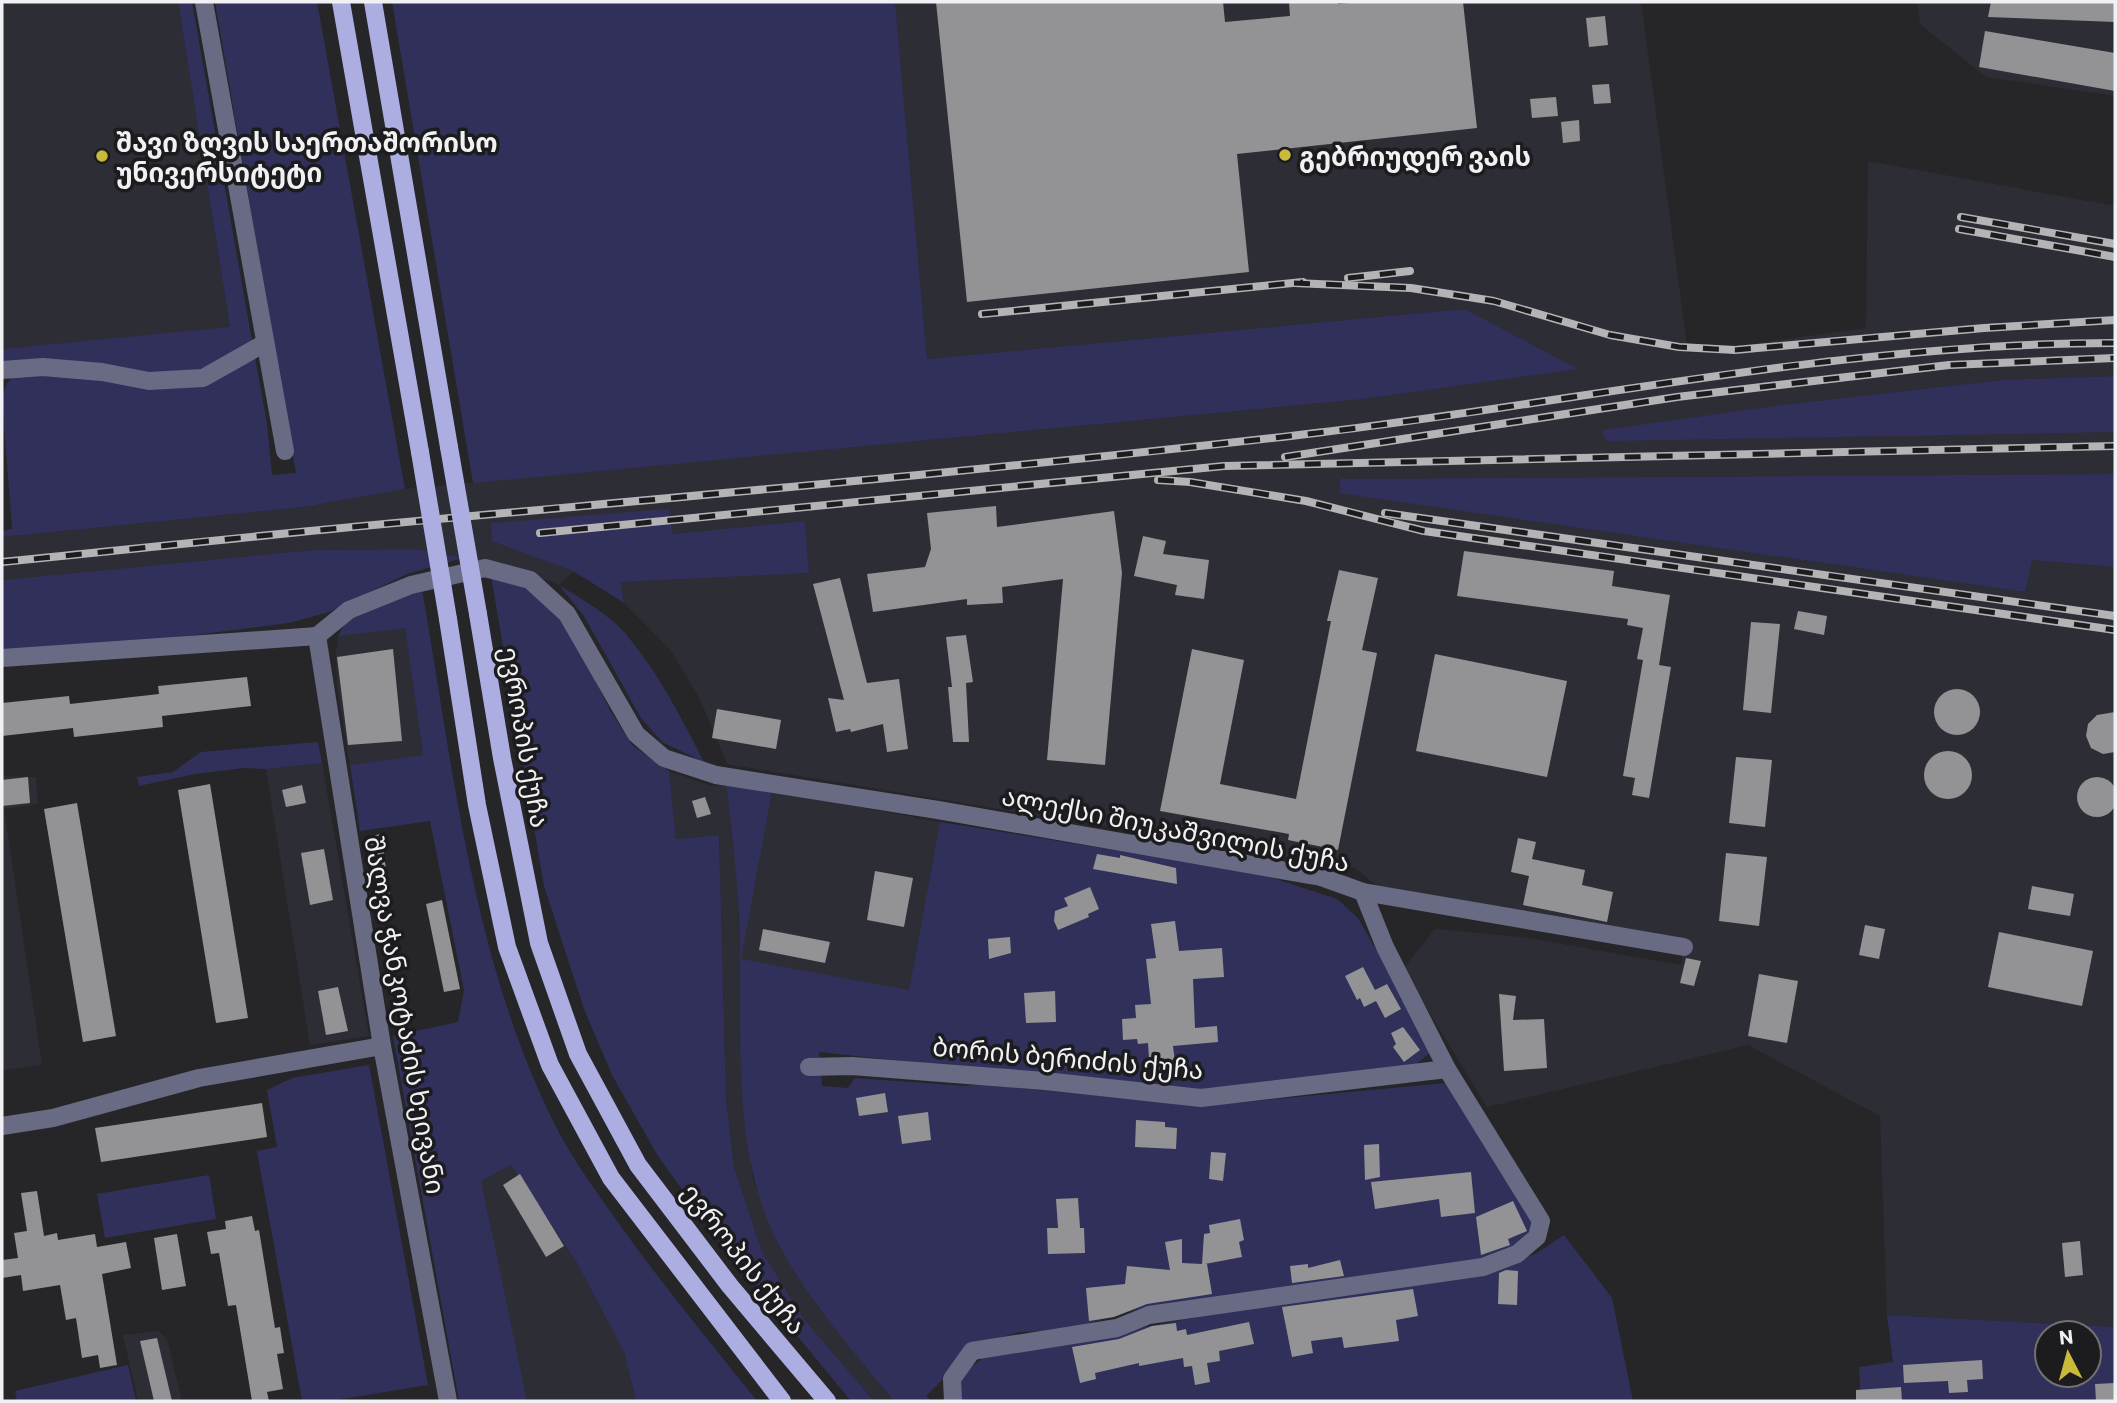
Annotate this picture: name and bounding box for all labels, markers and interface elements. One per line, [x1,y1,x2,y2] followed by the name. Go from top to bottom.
[116,126,498,189] place label: შავი ზღვის საერთაშორისო უნივერსიტეტი
[1299,140,1531,174] place label: გებრიუდერ ვაის
[1277,147,1293,163] marker: გებრიუდერ ვაის
[94,148,110,164] marker: შავი ზღვის საერთაშორისო უნივერსიტეტი
[494,644,557,830] street label: ევროპის ქუჩა
[999,779,1352,879] street label: ალექსი შიუკაშვილის ქუჩა
[357,834,453,1197] street label: შალვა ჭანკოტაძის ხეივანი
[931,1030,1205,1085] street label: ბორის ბერიძის ქუჩა
[676,1176,814,1340] street label: ევროპის ქუჩა
[2033,1319,2103,1389] north arrow
[2058,1324,2074,1349] text: N

